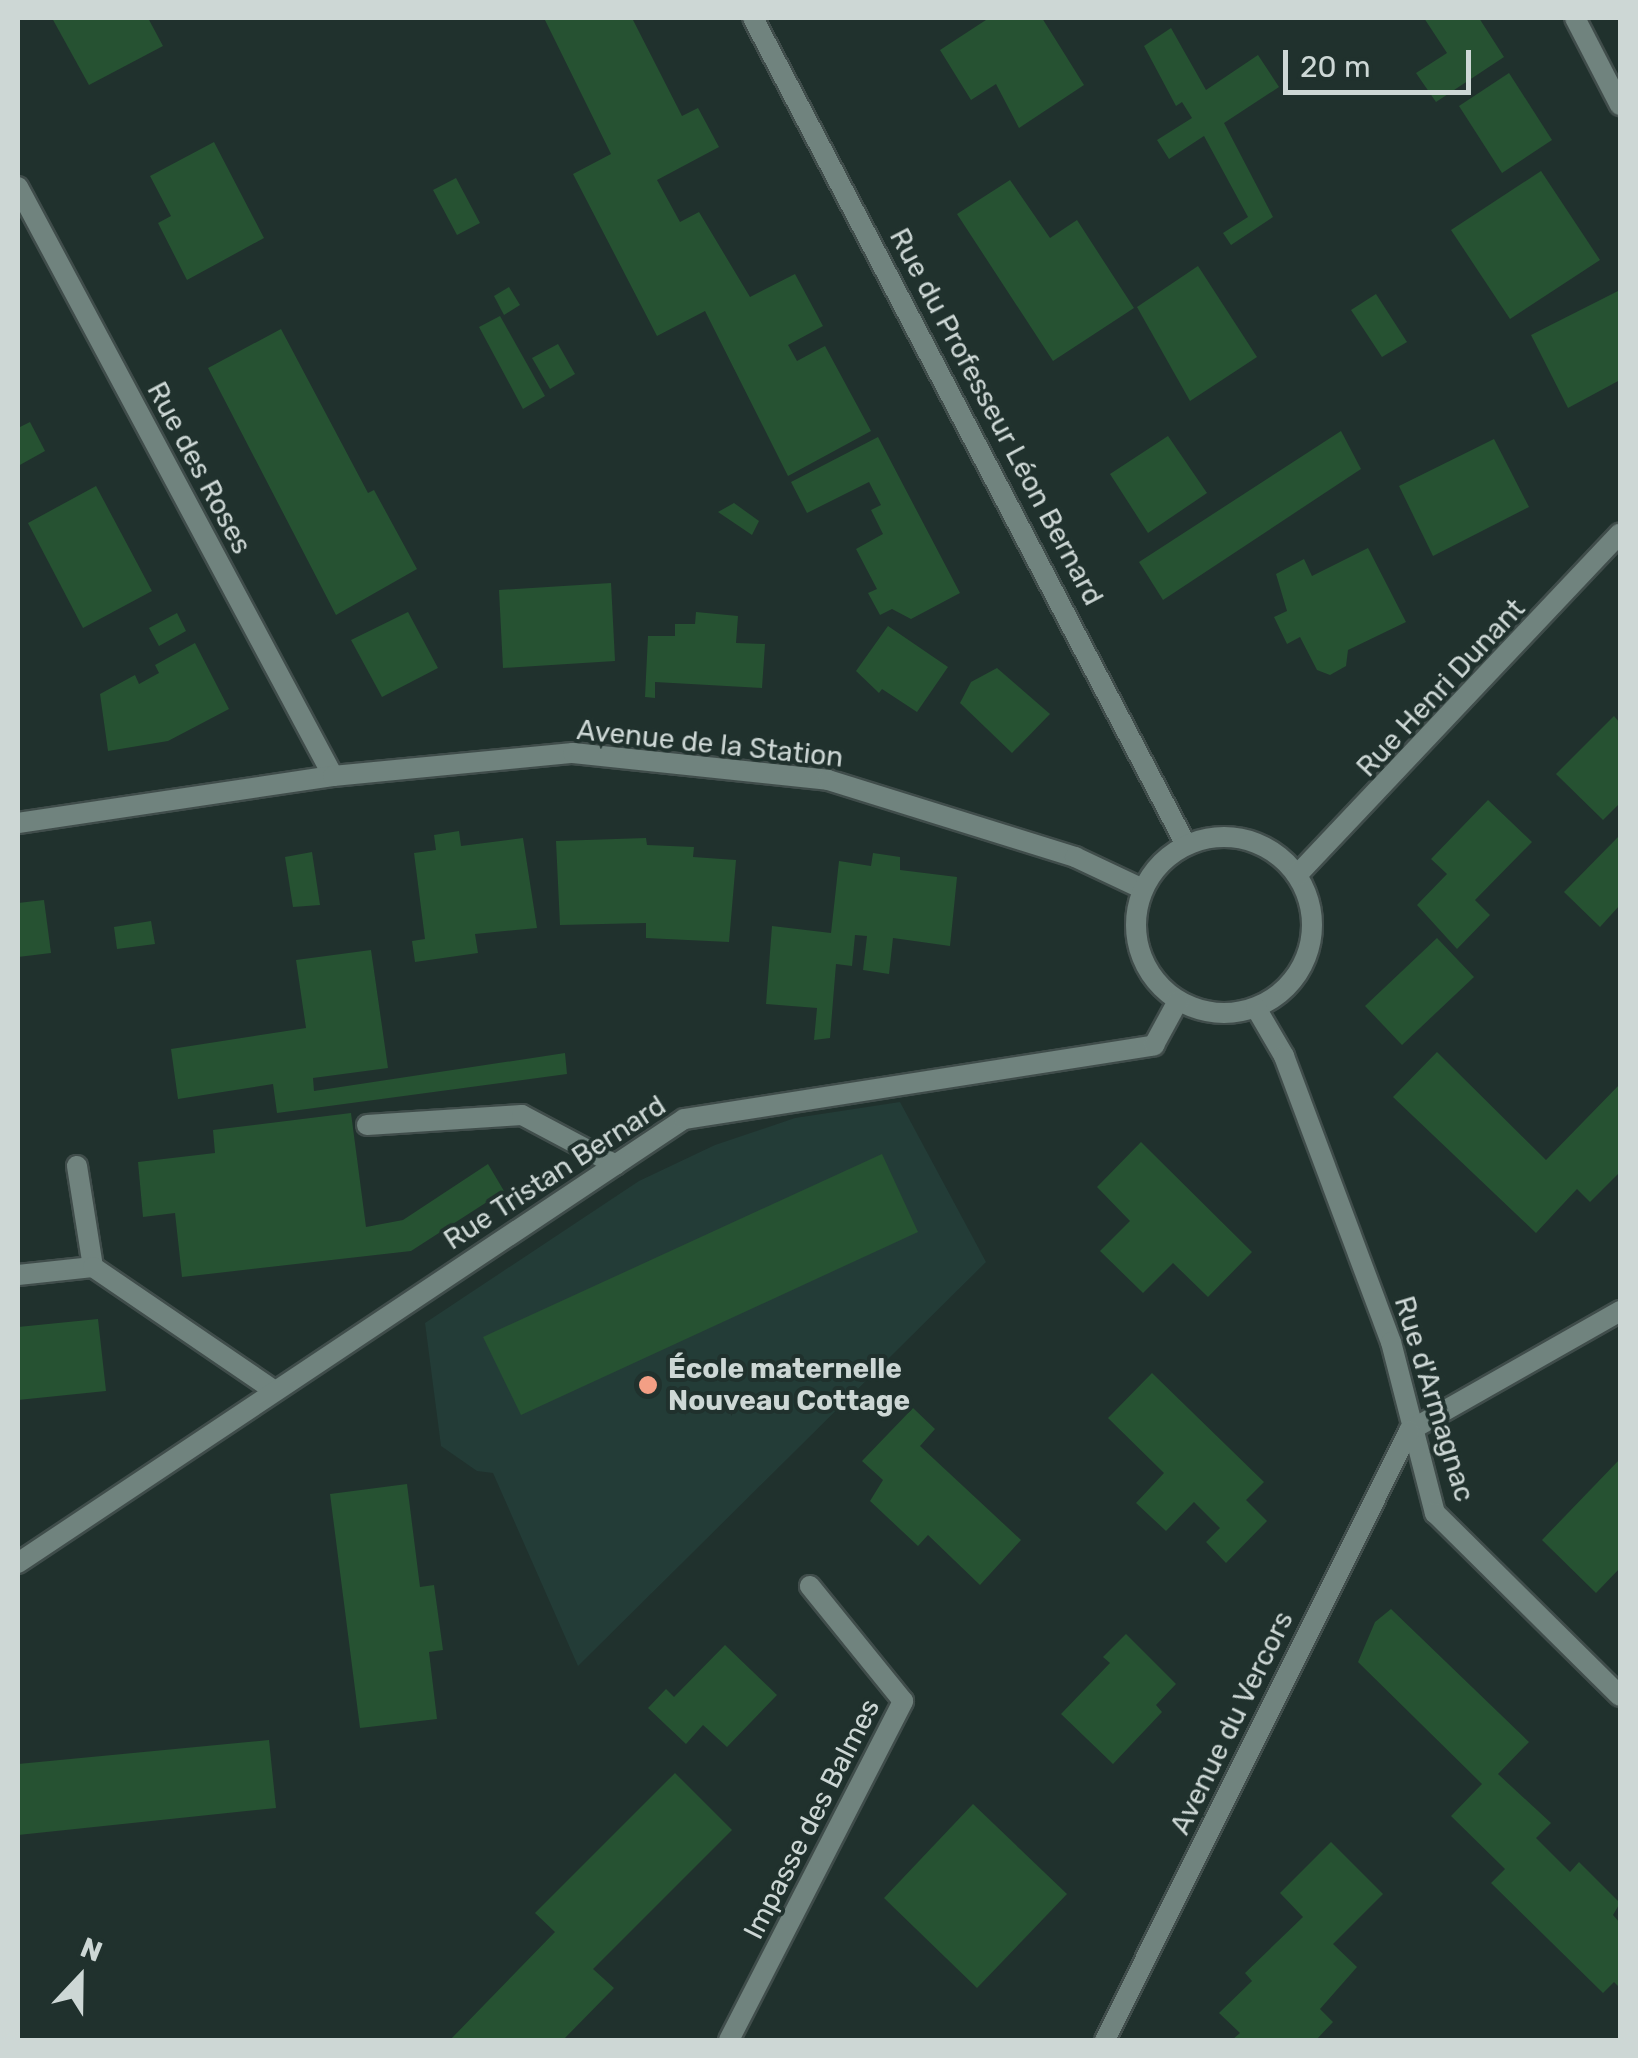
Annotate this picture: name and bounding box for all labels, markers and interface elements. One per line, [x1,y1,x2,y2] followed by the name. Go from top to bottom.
[1288,30,1476,92] scale bar
[1300,49,1371,85] text: 20 m
[882,223,1110,611] street label: Rue du Professeur Léon Bernard
[140,376,258,560] street label: Rue des Roses
[1350,592,1532,784] street label: Rue Henri Dunant
[575,713,845,775] street label: Avenue de la Station
[438,1089,672,1257] street label: Rue Tristan Bernard
[1387,1292,1481,1506] street label: Rue d'Armagnac
[668,1352,910,1418] place label: École maternelle Nouveau Cottage
[637,1374,659,1396] marker: École maternelle Nouveau Cottage
[1163,1606,1301,1840] street label: Avenue du Vercors
[737,1693,887,1945] street label: Impasse des Balmes
[30,1928,130,2028] north arrow
[76,1931,107,1969] text: N

